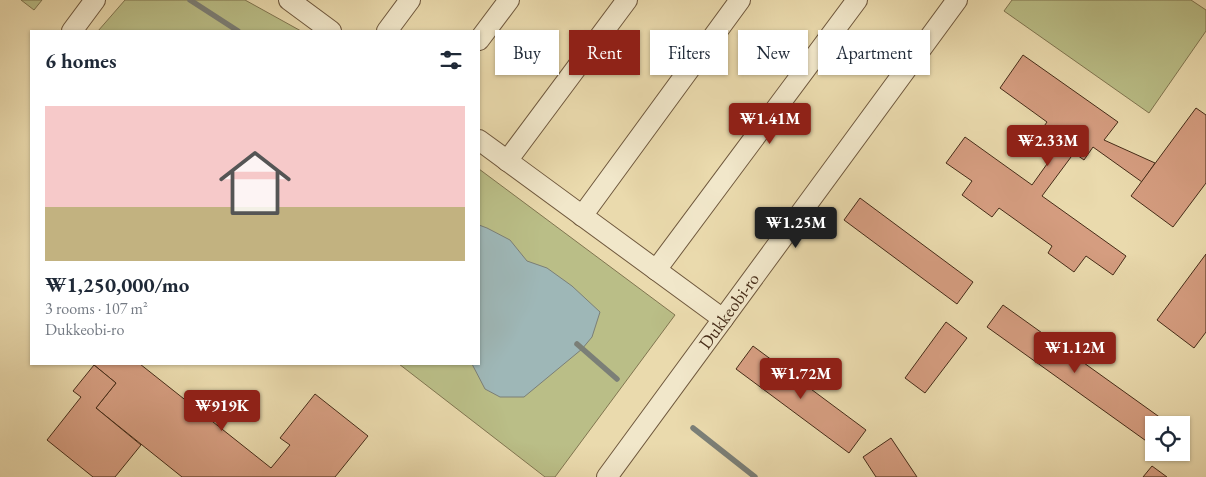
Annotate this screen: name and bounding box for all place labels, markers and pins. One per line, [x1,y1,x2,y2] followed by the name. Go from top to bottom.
[729,102,811,145] pin: ₩1.41M
[1007,124,1089,167] pin: ₩2.33M
[755,206,837,249] pin: ₩1.25M
[1034,332,1116,374] pin: ₩1.12M
[760,358,842,400] pin: ₩1.72M
[187,390,257,432] pin: ₩919K

